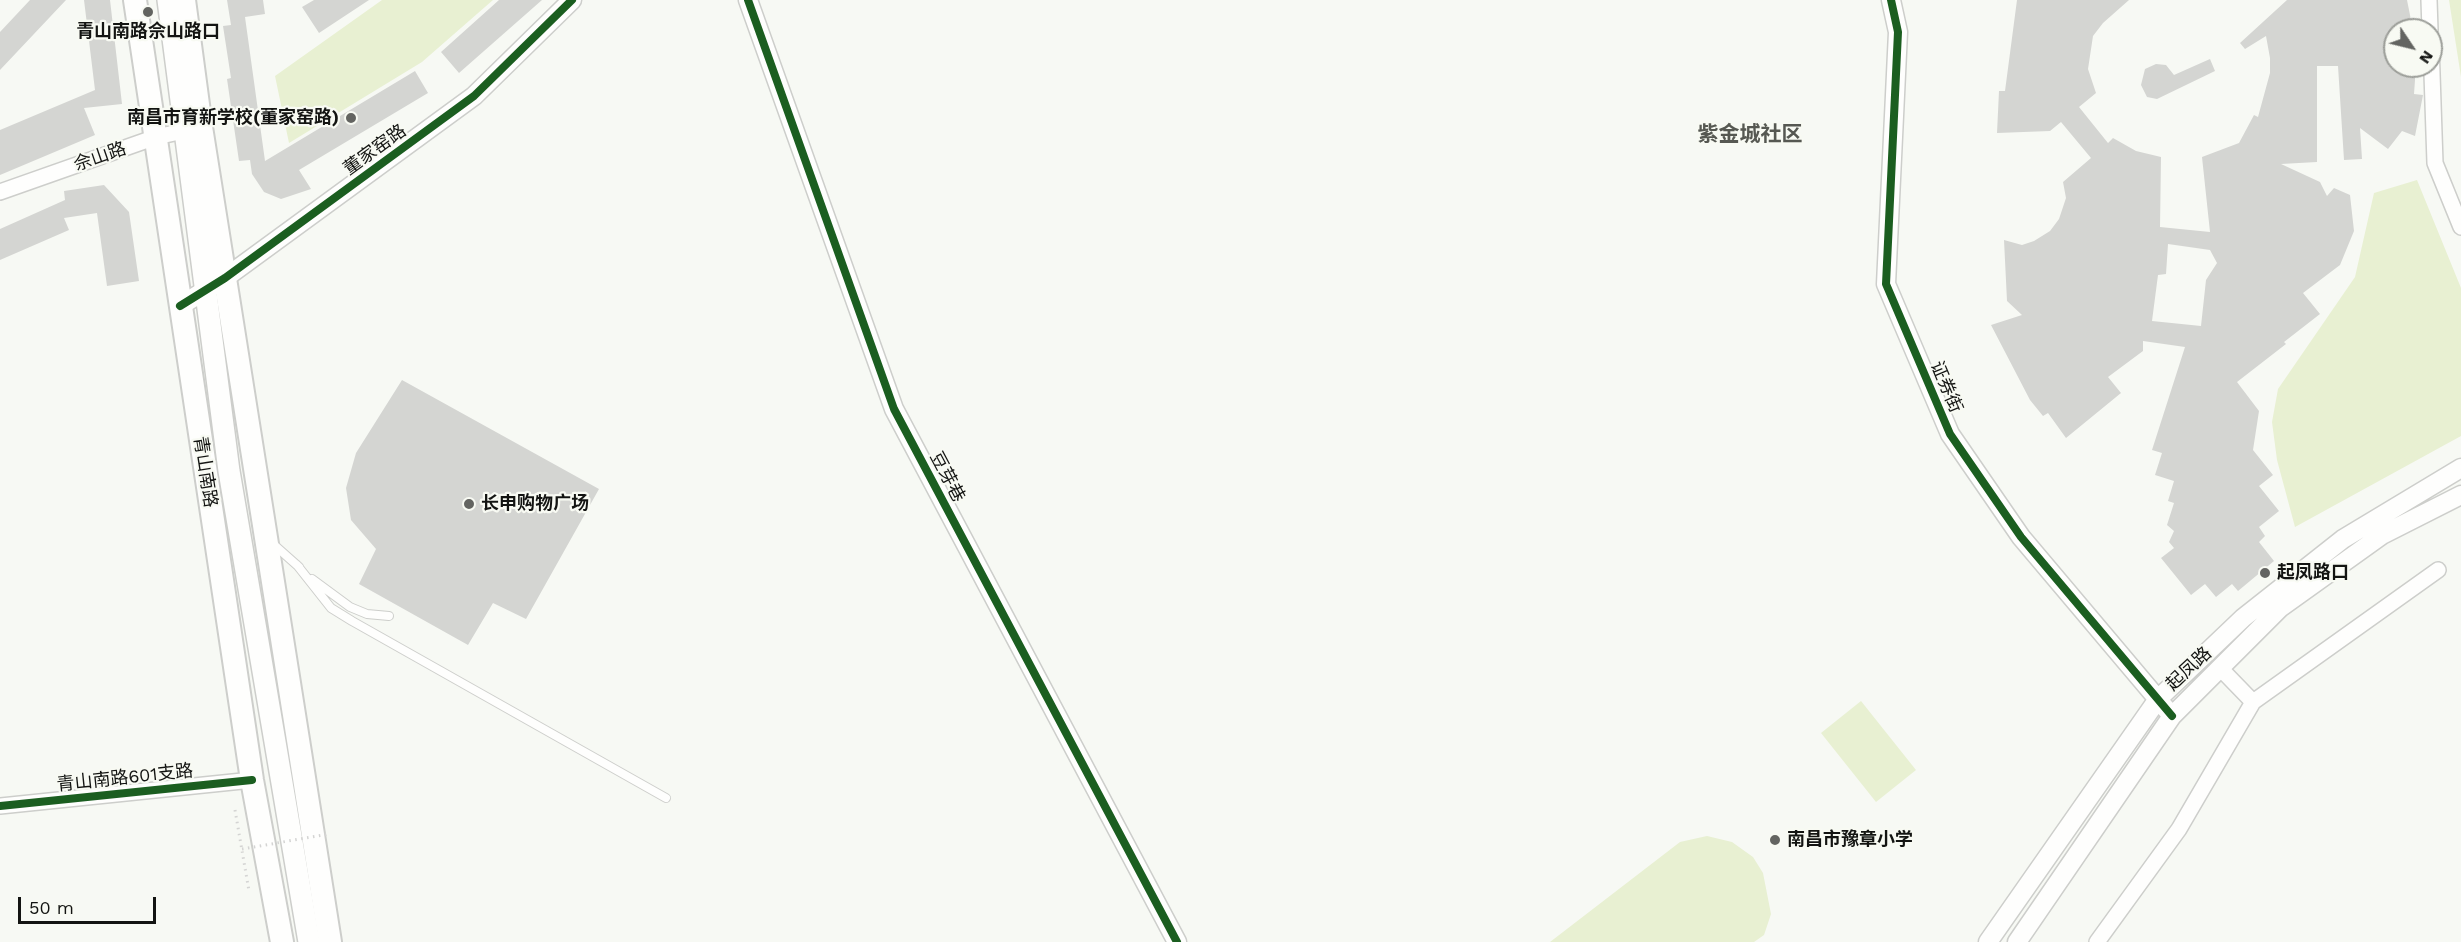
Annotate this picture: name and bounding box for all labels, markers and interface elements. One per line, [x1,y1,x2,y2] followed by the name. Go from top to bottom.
[141,5,155,19] marker: 青山南路佘山路口
[2383,18,2443,78] north arrow
[76,21,220,43] place label: 青山南路佘山路口
[2415,47,2438,68] text: N
[127,107,339,129] place label: 南昌市育新学校(董家窑路)
[344,111,358,125] marker: 南昌市育新学校(董家窑路)
[340,120,410,180] street label: 董家窑路
[1698,122,1802,148] district label: 紫金城社区
[71,138,129,176] street label: 佘山路
[1926,358,1966,416] street label: 证券街
[189,435,221,509] street label: 青山南路
[925,448,969,506] street label: 豆芽巷
[481,493,589,515] place label: 长申购物广场
[462,497,476,511] marker: 长申购物广场
[2277,562,2349,584] place label: 起凤路口
[2258,566,2272,580] marker: 起凤路口
[2162,643,2216,695] street label: 起凤路
[56,760,194,796] street label: 青山南路601支路
[1787,829,1913,851] place label: 南昌市豫章小学
[1768,833,1782,847] marker: 南昌市豫章小学
[21,885,159,923] scale bar
[29,897,74,918] text: 50 m

